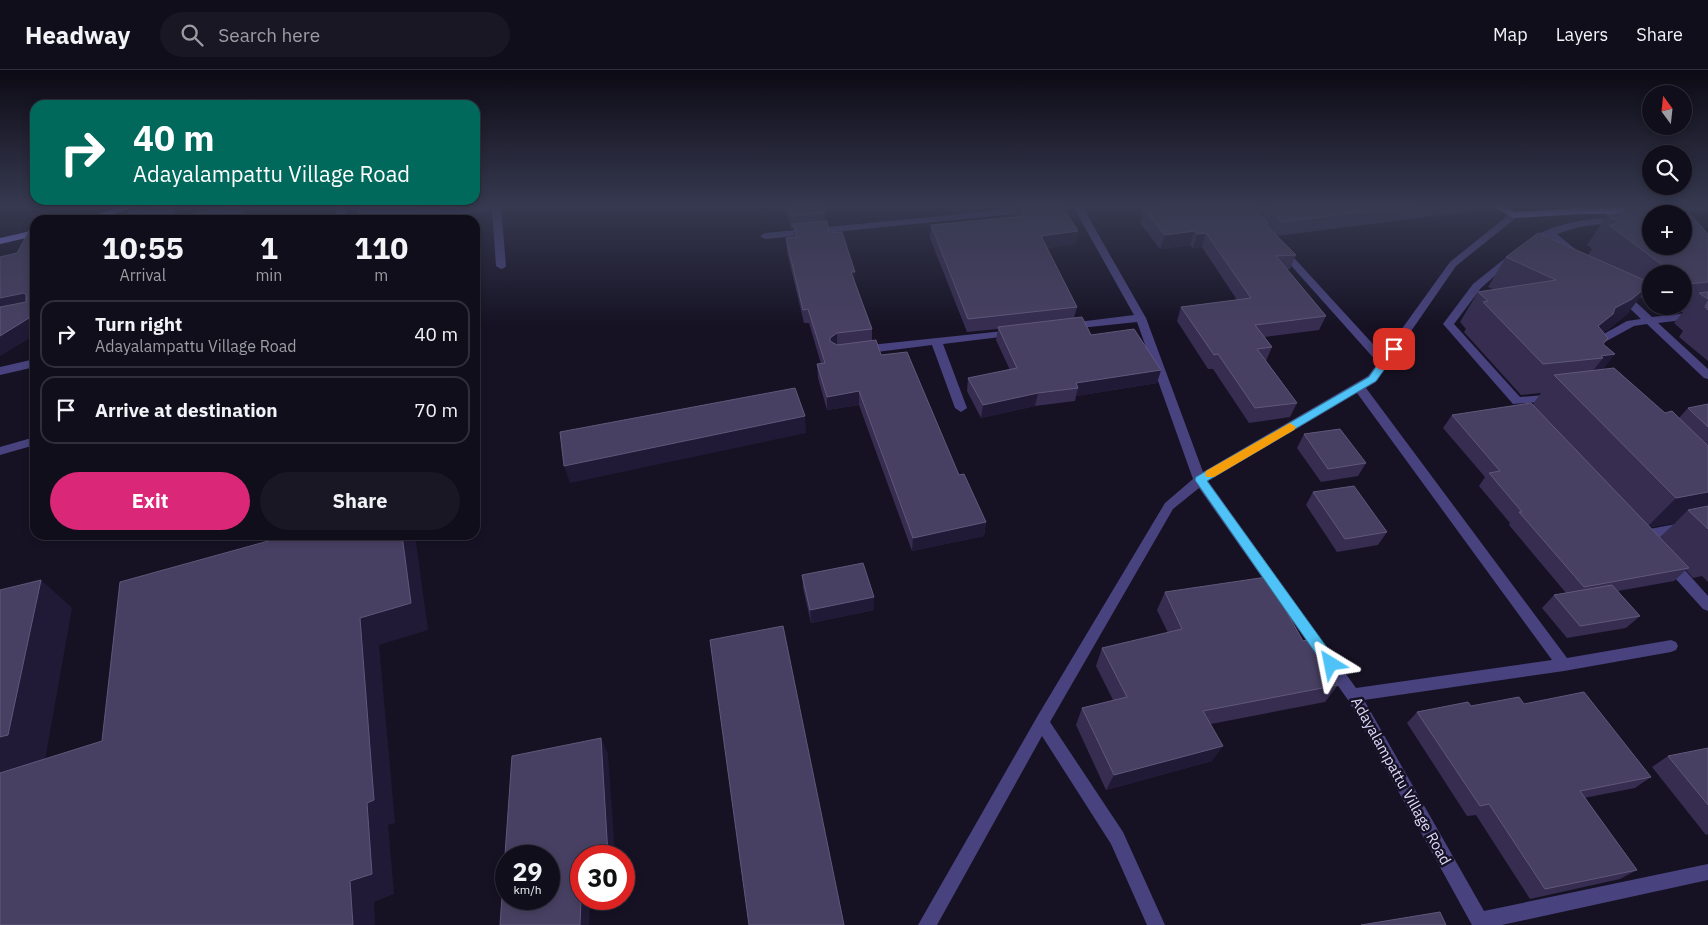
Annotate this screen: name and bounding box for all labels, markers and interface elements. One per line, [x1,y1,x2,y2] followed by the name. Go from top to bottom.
[160,12,510,57] search box
[25,19,130,51] text: Headway
[178,21,206,49] icon: search
[218,23,320,47] text: Search here
[1493,23,1528,46] text: Map
[1556,23,1608,46] text: Layers
[1636,23,1683,46] text: Share
[1642,85,1692,135] north arrow
[1642,85,1692,315] map controls
[133,115,215,161] text: 40 m
[50,120,115,185] icon: right
[1642,145,1692,195] button: search
[133,159,410,188] text: Adayalampattu Village Road
[1642,205,1692,255] button: +
[102,228,184,267] text: 10:55
[260,228,278,267] text: 1
[354,228,408,267] text: 110
[119,265,166,285] text: Arrival
[255,265,282,285] text: min
[374,265,388,285] text: m
[1642,265,1692,315] button: −
[95,312,182,336] text: Turn right
[52,320,80,348] icon: right
[414,322,458,346] text: 40 m
[1373,328,1415,370] pin
[1380,335,1408,363] icon: arrive
[95,336,297,356] text: Adayalampattu Village Road
[52,396,80,424] icon: arrive
[95,398,278,422] text: Arrive at destination
[414,398,458,422] text: 70 m
[50,472,250,530] button: Exit
[260,472,460,530] button: Share
[1304,637,1356,689] position arrow
[1347,694,1456,868] street label: Adayalampattu Village Road
[570,845,635,910] speed limit sign: 30
[512,855,543,888] text: 29
[513,882,542,897] text: km/h

